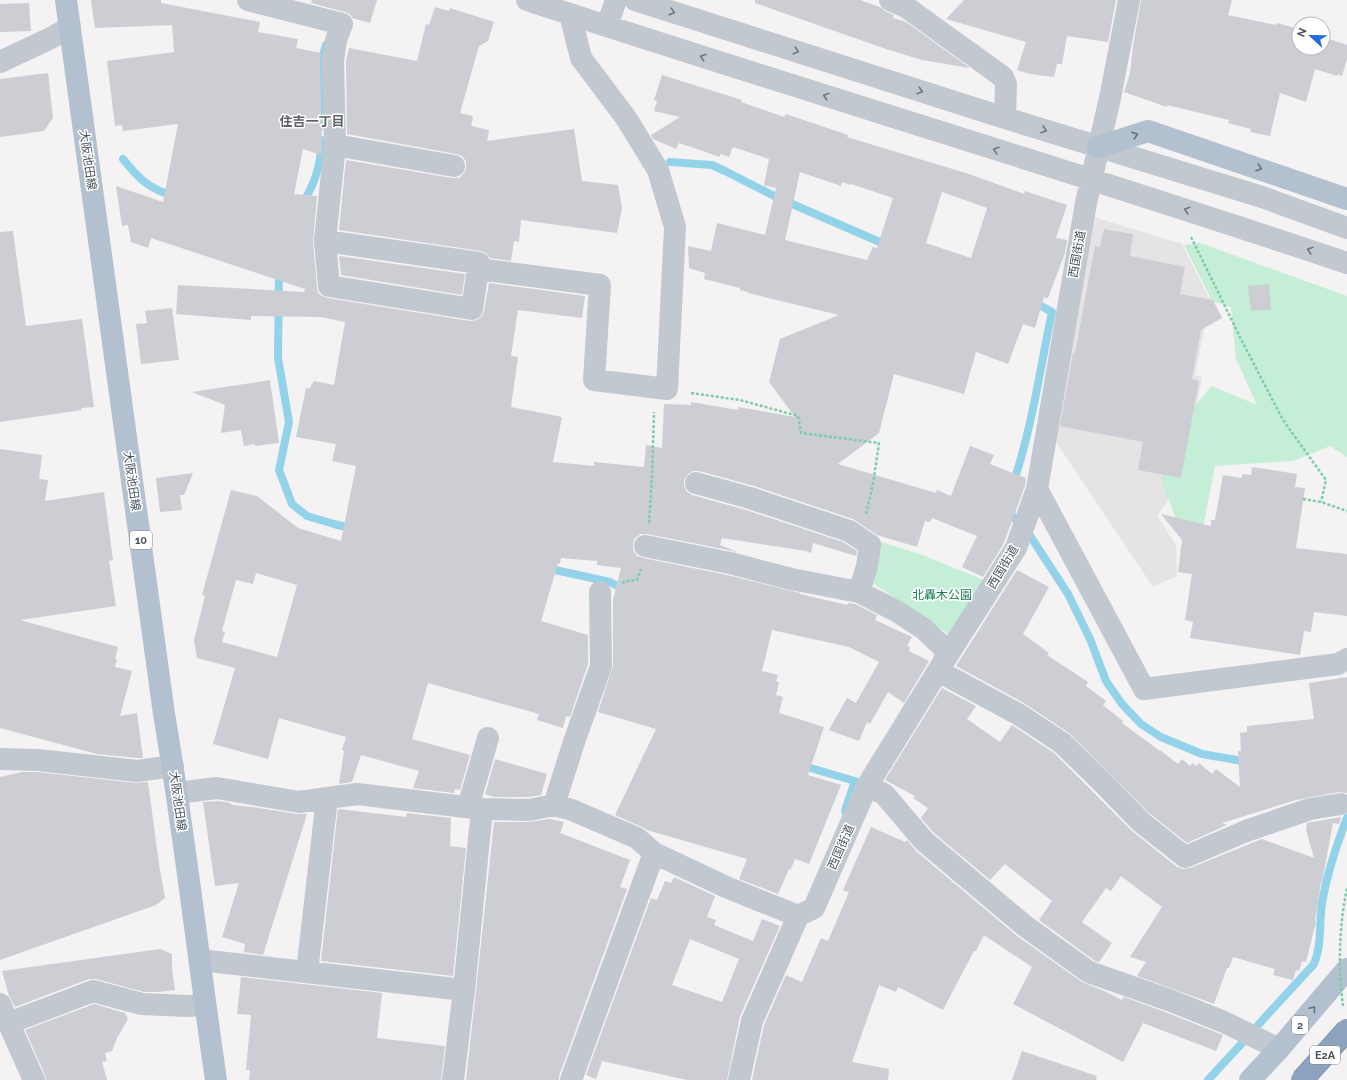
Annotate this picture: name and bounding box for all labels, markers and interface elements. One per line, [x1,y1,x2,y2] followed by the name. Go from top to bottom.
[668,7,675,16] one-way arrow
[1291,16,1331,56] north arrow
[1295,26,1310,39] text: N
[792,47,799,55] one-way arrow
[699,53,706,61] one-way arrow
[916,86,923,95] one-way arrow
[823,93,830,101] one-way arrow
[279,114,345,129] district label: 住吉一丁目
[1040,125,1047,134] one-way arrow
[77,129,99,191] street label: 大阪池田線
[1132,131,1139,140] one-way arrow
[992,146,999,155] one-way arrow
[1255,163,1262,172] one-way arrow
[1183,206,1190,215] one-way arrow
[1066,229,1088,279] street label: 西国街道
[1307,247,1314,255] one-way arrow
[121,450,143,512] street label: 大阪池田線
[130,531,152,549] road number: 10
[985,543,1021,591] street label: 西国街道
[912,588,972,602] park label: 北轟木公園
[167,770,189,832] street label: 大阪池田線
[825,822,857,872] street label: 西国街道
[1309,1006,1316,1014] one-way arrow
[1292,1016,1308,1034] road number: 2
[1310,1046,1340,1064] road number: E2A

